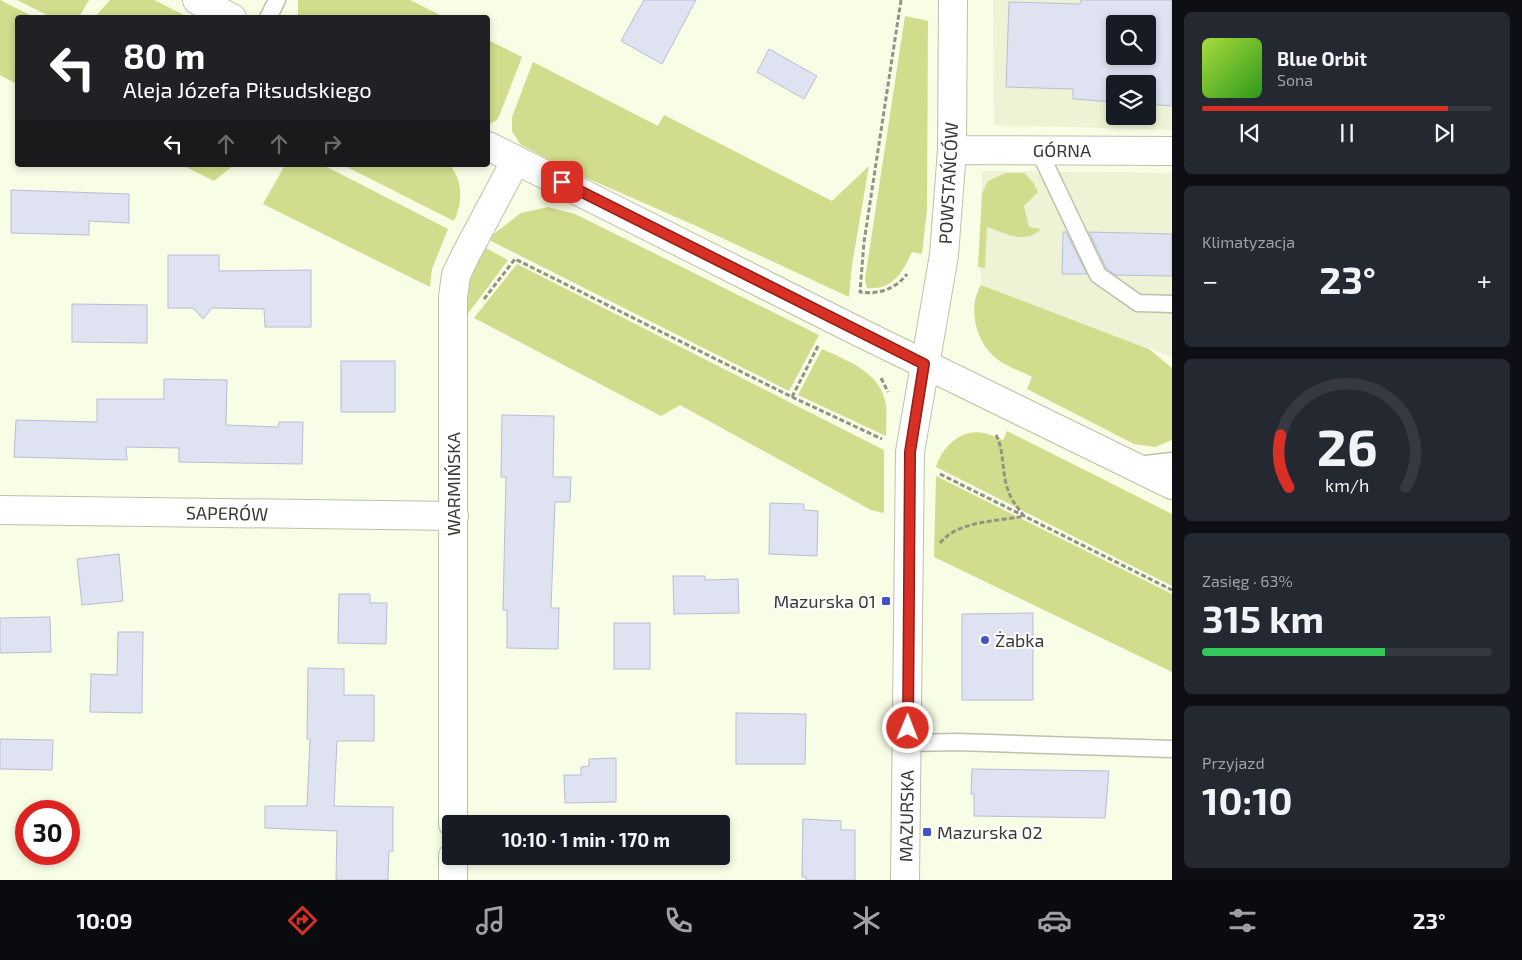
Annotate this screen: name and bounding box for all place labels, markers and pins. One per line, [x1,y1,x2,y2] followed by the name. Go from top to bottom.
[541,161,583,203] pin
[773,590,876,612] place label: Mazurska 01
[880,595,892,607] marker: Mazurska 01
[995,629,1044,651] place label: Żabka
[979,634,991,646] marker: Żabka
[937,821,1043,843] place label: Mazurska 02
[921,826,933,838] marker: Mazurska 02

